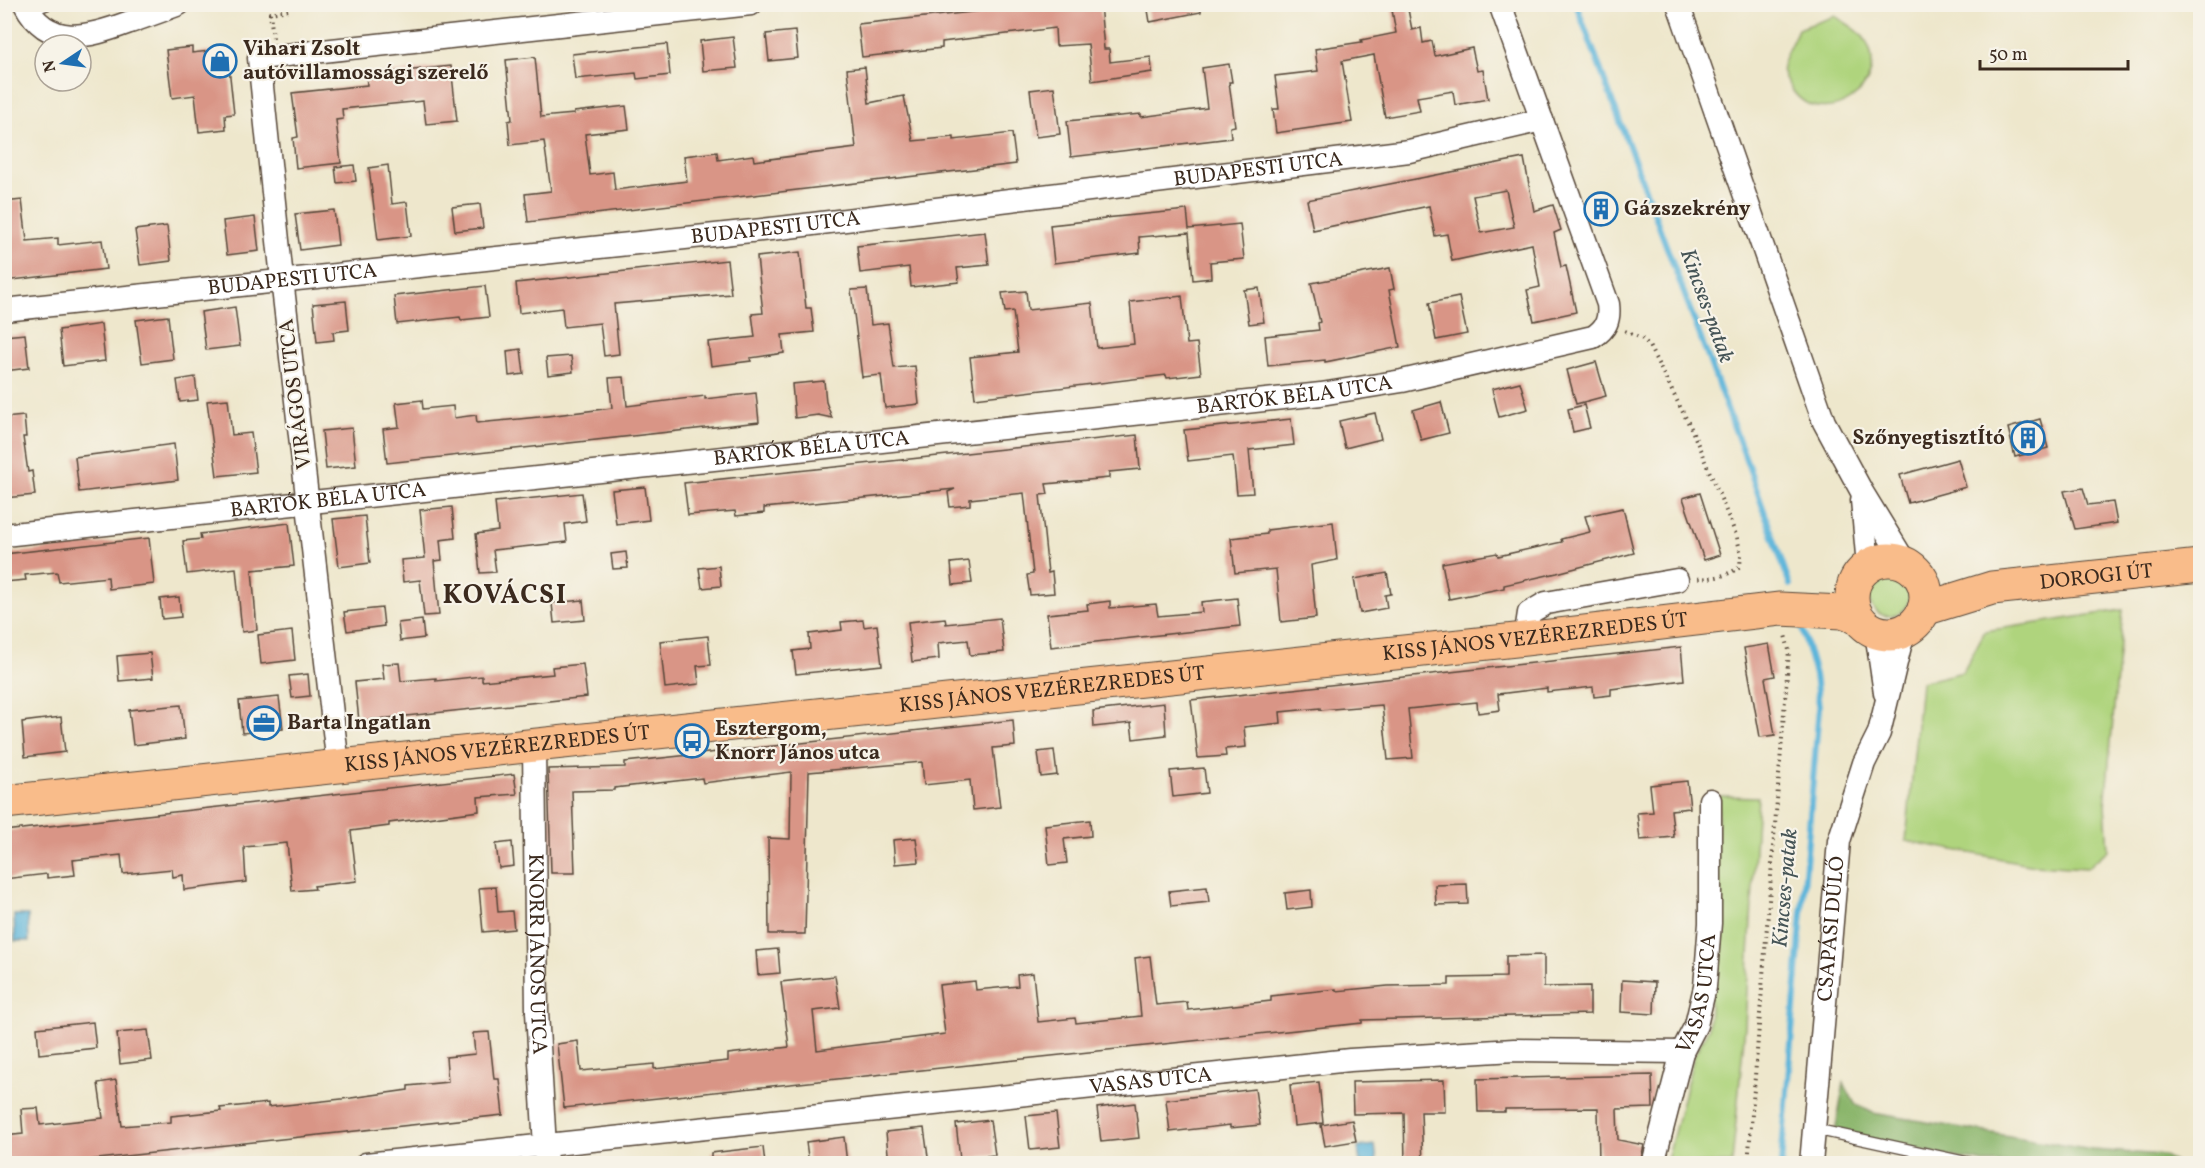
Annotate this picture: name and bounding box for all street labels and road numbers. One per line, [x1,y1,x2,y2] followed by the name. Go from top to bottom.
[1172,145,1345,194] street label: BUDAPESTI UTCA
[689,204,862,252] street label: BUDAPESTI UTCA
[206,256,379,303] street label: BUDAPESTI UTCA
[272,317,320,471] street label: VIRÁGOS UTCA
[1195,368,1395,422] street label: BARTÓK BÉLA UTCA
[712,424,911,473] street label: BARTÓK BÉLA UTCA
[229,475,428,525] street label: BARTÓK BÉLA UTCA
[2038,557,2154,597] street label: DOROGI ÚT
[1381,605,1690,669] street label: KISS JÁNOS VEZÉREZREDES ÚT
[898,659,1206,720] street label: KISS JÁNOS VEZÉREZREDES ÚT
[343,718,652,780] street label: KISS JÁNOS VEZÉREZREDES ÚT
[521,853,554,1055] street label: KNORR JÁNOS UTCA
[1811,855,1852,1003] street label: CSAPÁSI DŰLŐ
[1669,933,1724,1059] street label: VASAS UTCA
[1088,1060,1213,1102] street label: VASAS UTCA

